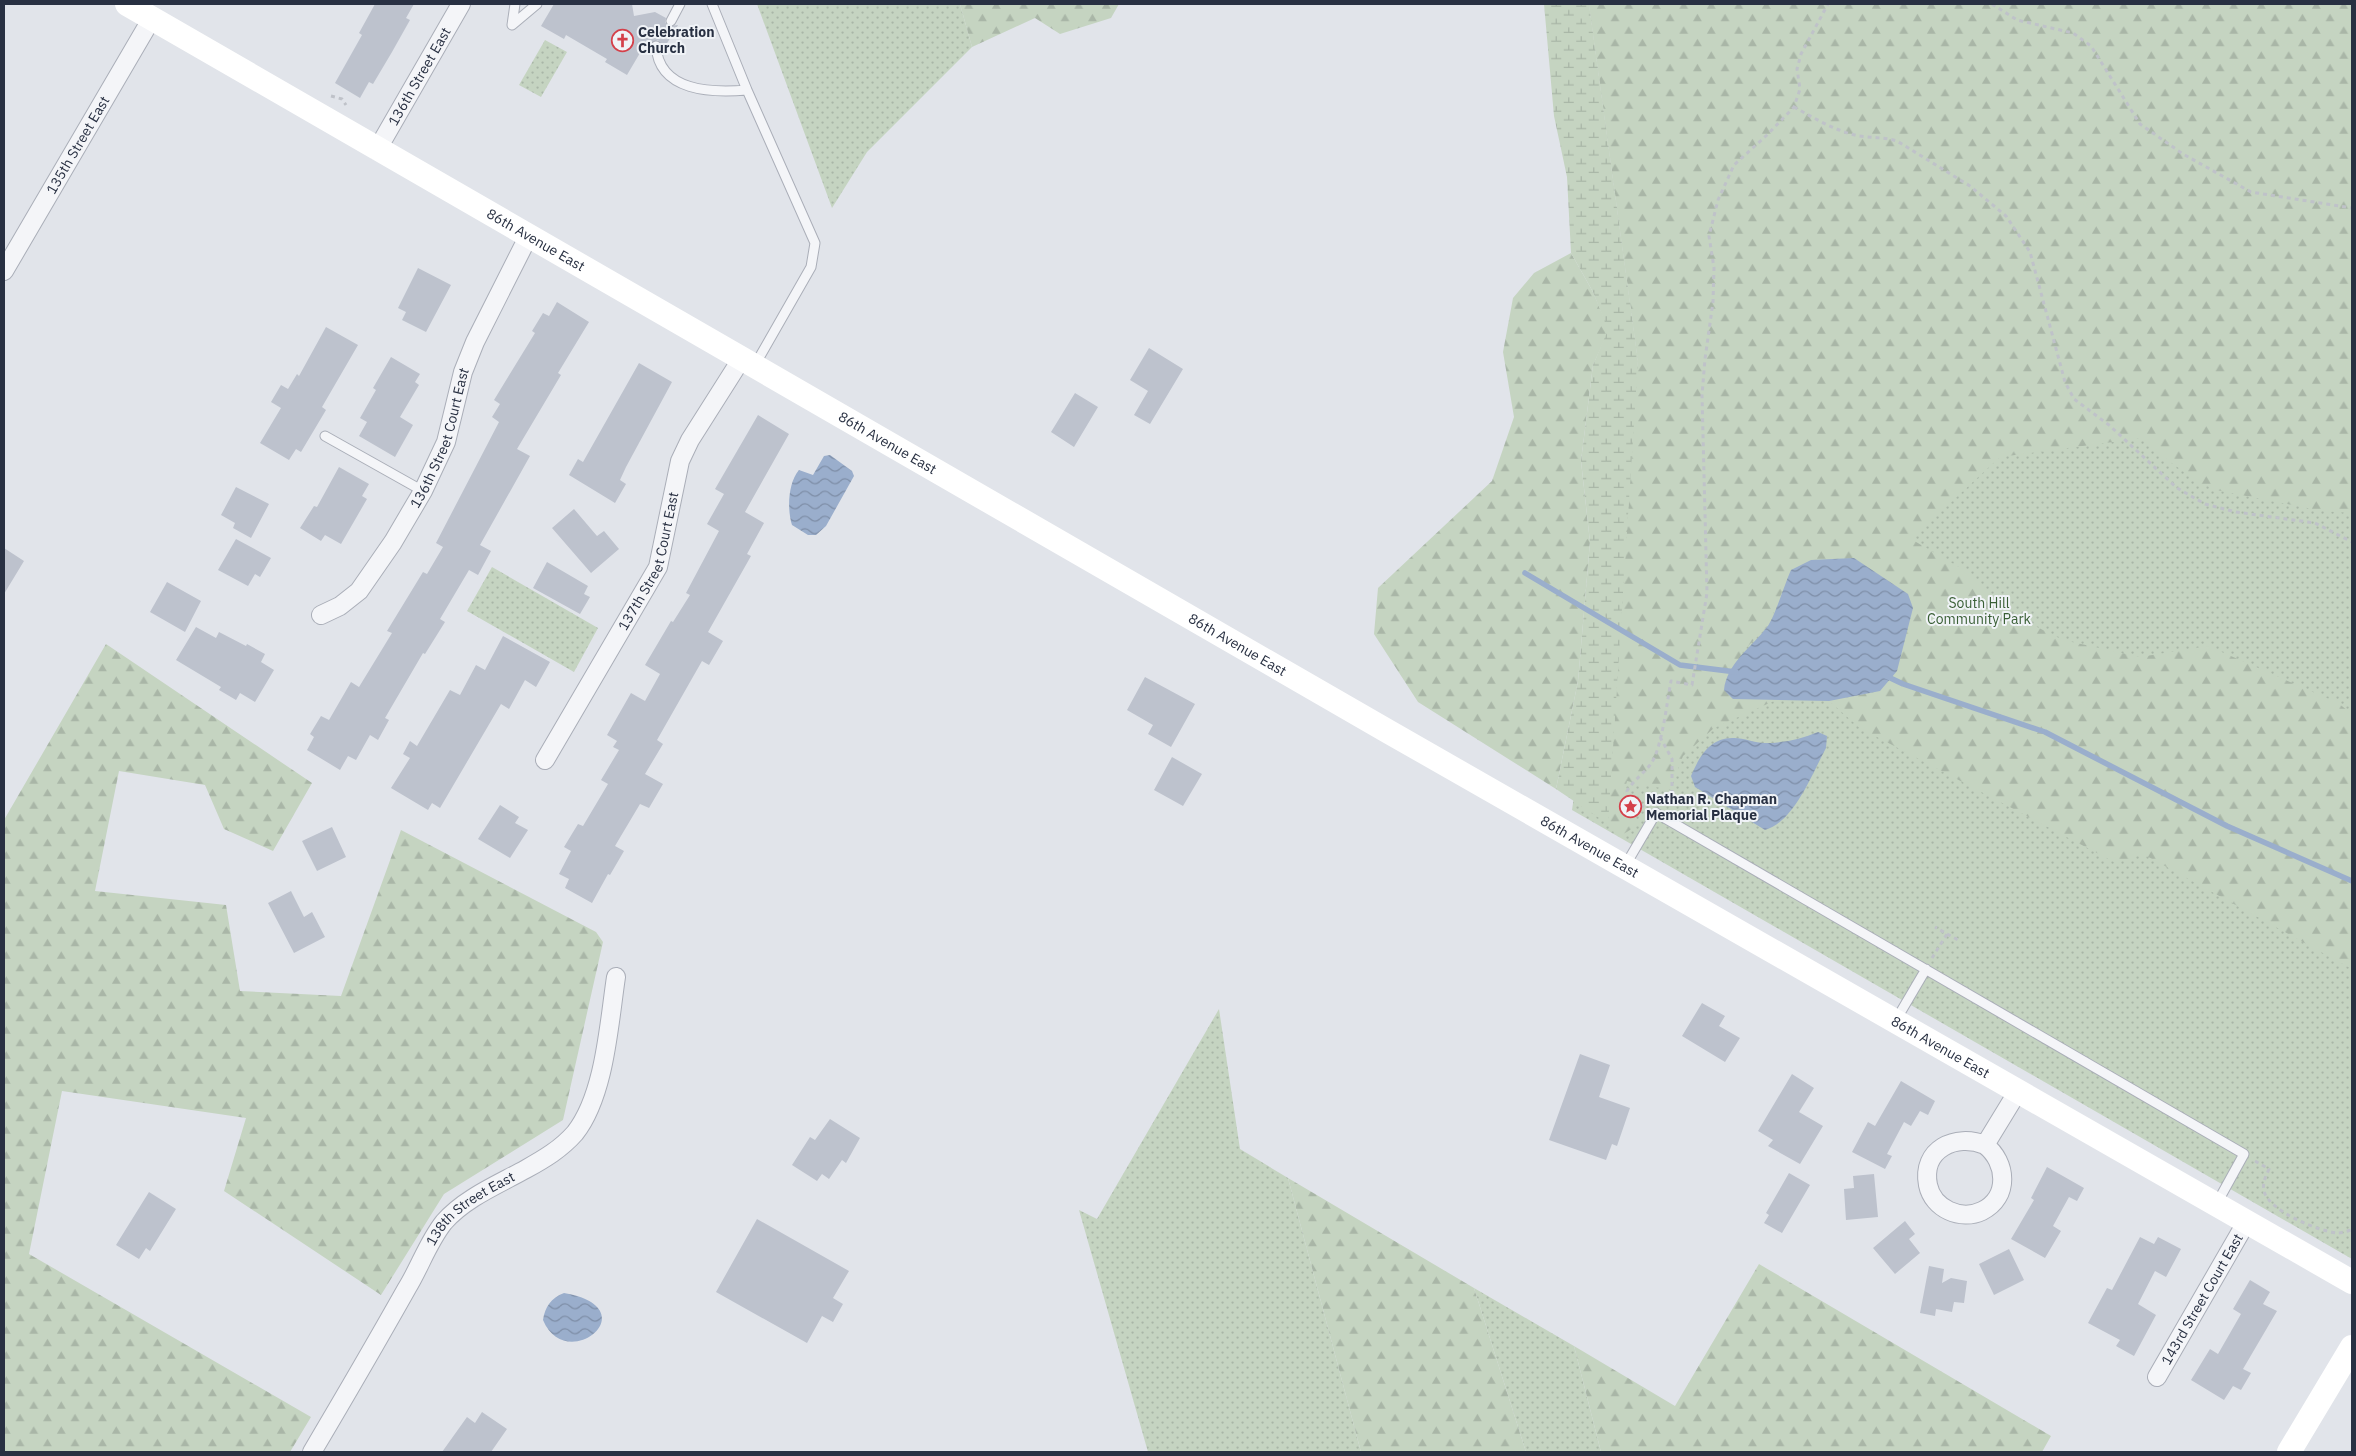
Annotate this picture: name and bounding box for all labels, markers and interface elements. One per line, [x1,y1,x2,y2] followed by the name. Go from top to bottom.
[638,23,715,57] place label: Celebration Church
[384,24,455,129] street label: 136th Street East
[610,28,634,52] church icon: Celebration Church
[42,93,113,197] street label: 135th Street East
[484,204,588,275] street label: 86th Avenue East
[406,365,473,511] street label: 136th Street Court East
[835,407,940,478] street label: 86th Avenue East
[614,490,682,634] street label: 137th Street Court East
[1927,594,2032,628] park label: South Hill Community Park
[1185,609,1290,680] street label: 86th Avenue East
[1646,790,1777,824] place label: Nathan R. Chapman Memorial Plaque
[1618,795,1642,819] place icon: Nathan R. Chapman Memorial Plaque
[1537,811,1642,882] street label: 86th Avenue East
[1888,1012,1993,1082] street label: 86th Avenue East
[422,1168,518,1249] street label: 138th Street East
[2157,1230,2247,1368] street label: 143rd Street Court East

